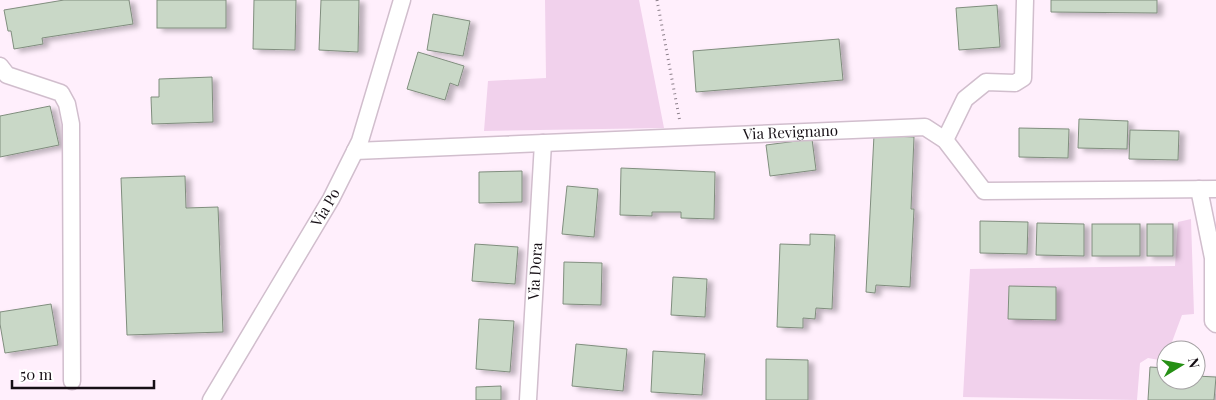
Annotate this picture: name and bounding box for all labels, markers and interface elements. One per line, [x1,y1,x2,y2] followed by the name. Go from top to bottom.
[742,120,838,144] street label: Via Revignano
[305,185,344,231] street label: Via Po
[523,241,546,302] street label: Via Dora
[1156,340,1206,390] north arrow
[1184,356,1205,369] text: N
[12,358,155,390] scale bar
[20,364,53,384] text: 50 m

